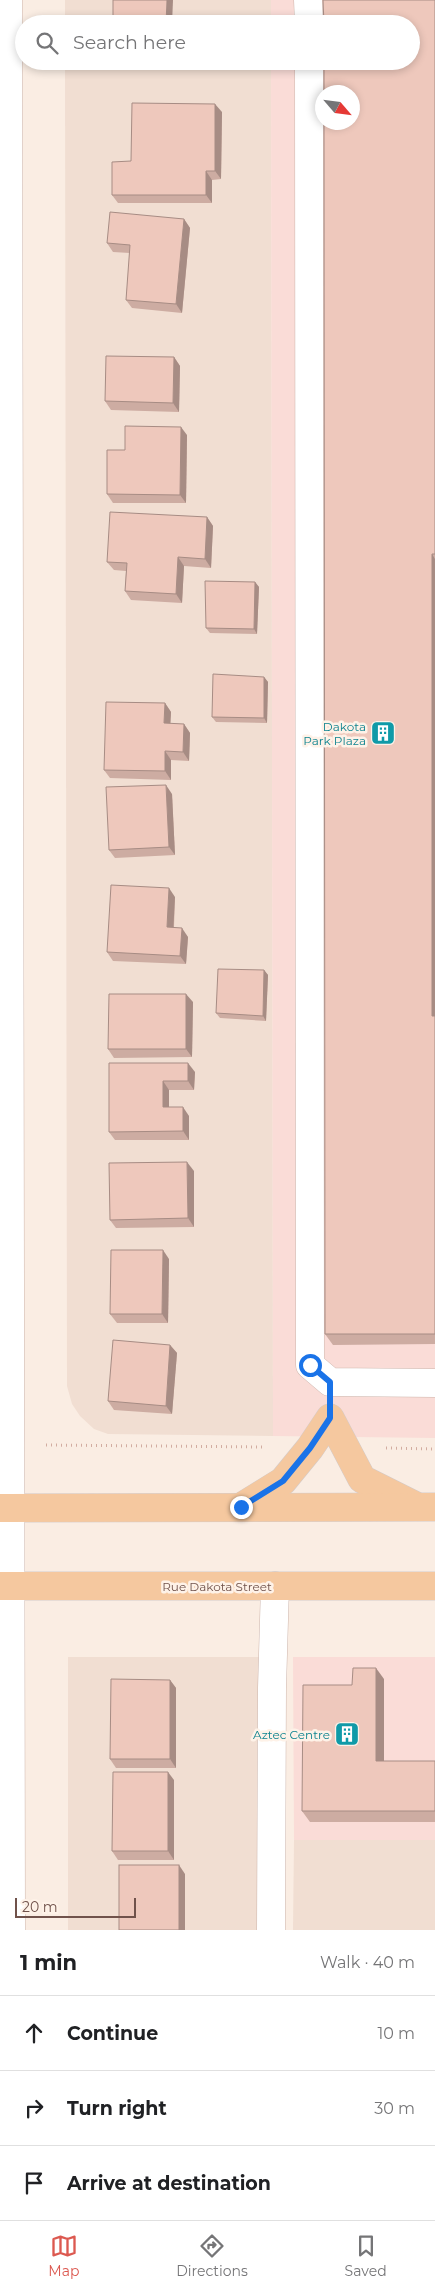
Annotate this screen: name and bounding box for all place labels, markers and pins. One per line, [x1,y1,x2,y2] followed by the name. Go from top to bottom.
[303,719,366,748] place label: Dakota Park Plaza
[370,720,396,746] building icon: Dakota Park Plaza
[334,1721,360,1747] building icon: Aztec Centre
[253,1727,330,1742] place label: Aztec Centre

